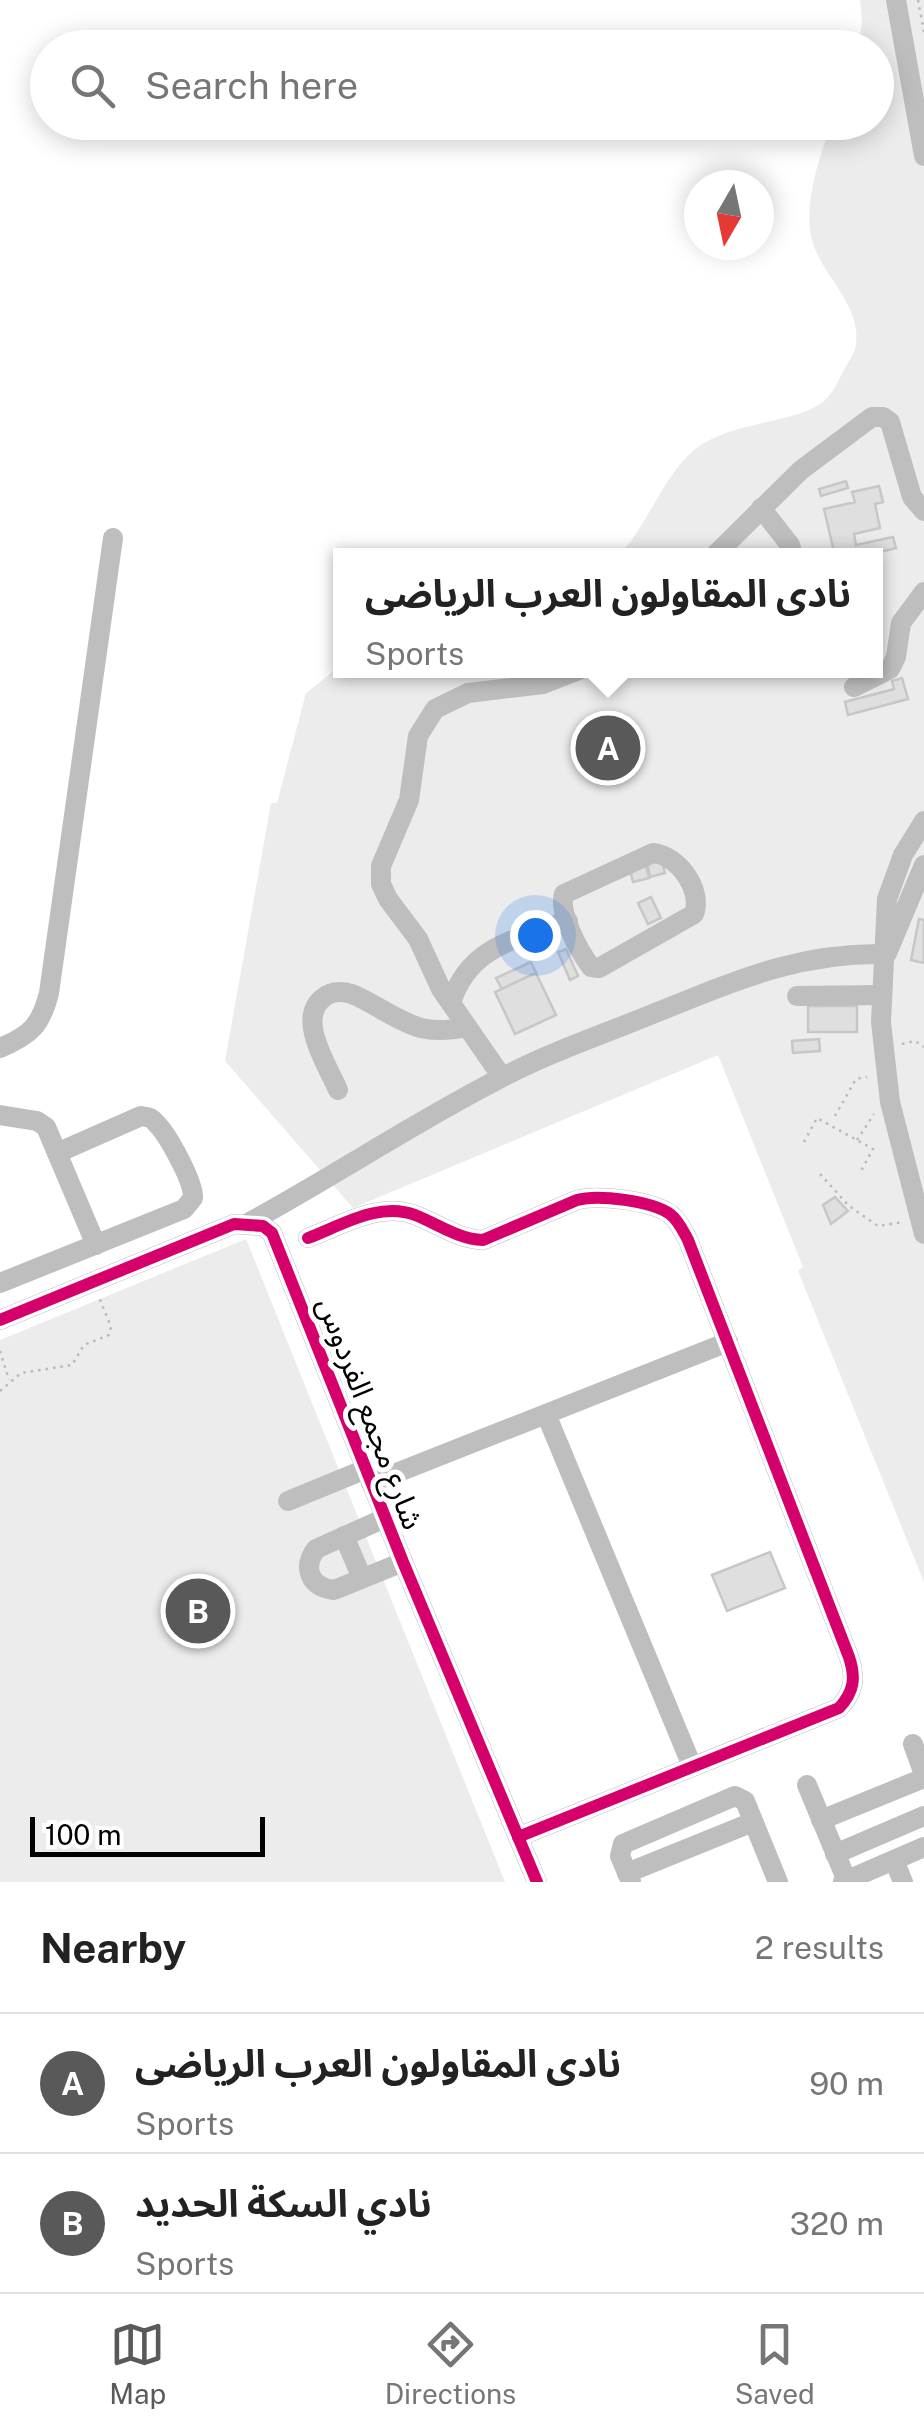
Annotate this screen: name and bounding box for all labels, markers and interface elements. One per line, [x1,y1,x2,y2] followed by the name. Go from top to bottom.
[30,30,894,140] search box
[65,58,120,113] icon: search
[145,63,358,108] text: Search here
[684,170,774,260] north arrow
[333,548,883,678] popup
[365,571,851,616] text: نادى المقاولون العرب الرياضى
[365,635,464,672] text: Sports
[576,710,640,786] pin: A
[510,910,561,961] your location
[305,1292,432,1536] street label: شارع مجمع الفردوس
[166,1574,230,1648] pin: B
[30,1812,265,1856] scale bar
[45,1818,122,1851] text: 100 m
[40,1923,186,1972] text: Nearby
[755,1929,884,1966] text: 2 results
[135,2041,621,2086] text: نادى المقاولون العرب الرياضى
[61,2065,84,2102] text: A
[809,2065,884,2102] text: 90 m
[135,2105,234,2142] text: Sports
[135,2181,431,2226] text: نادي السكة الحديد
[62,2205,83,2242] text: B
[790,2205,884,2242] text: 320 m
[135,2245,234,2282] text: Sports
[109,2317,166,2410] tab: Map
[385,2317,516,2410] tab: Directions
[735,2317,815,2410] tab: Saved

